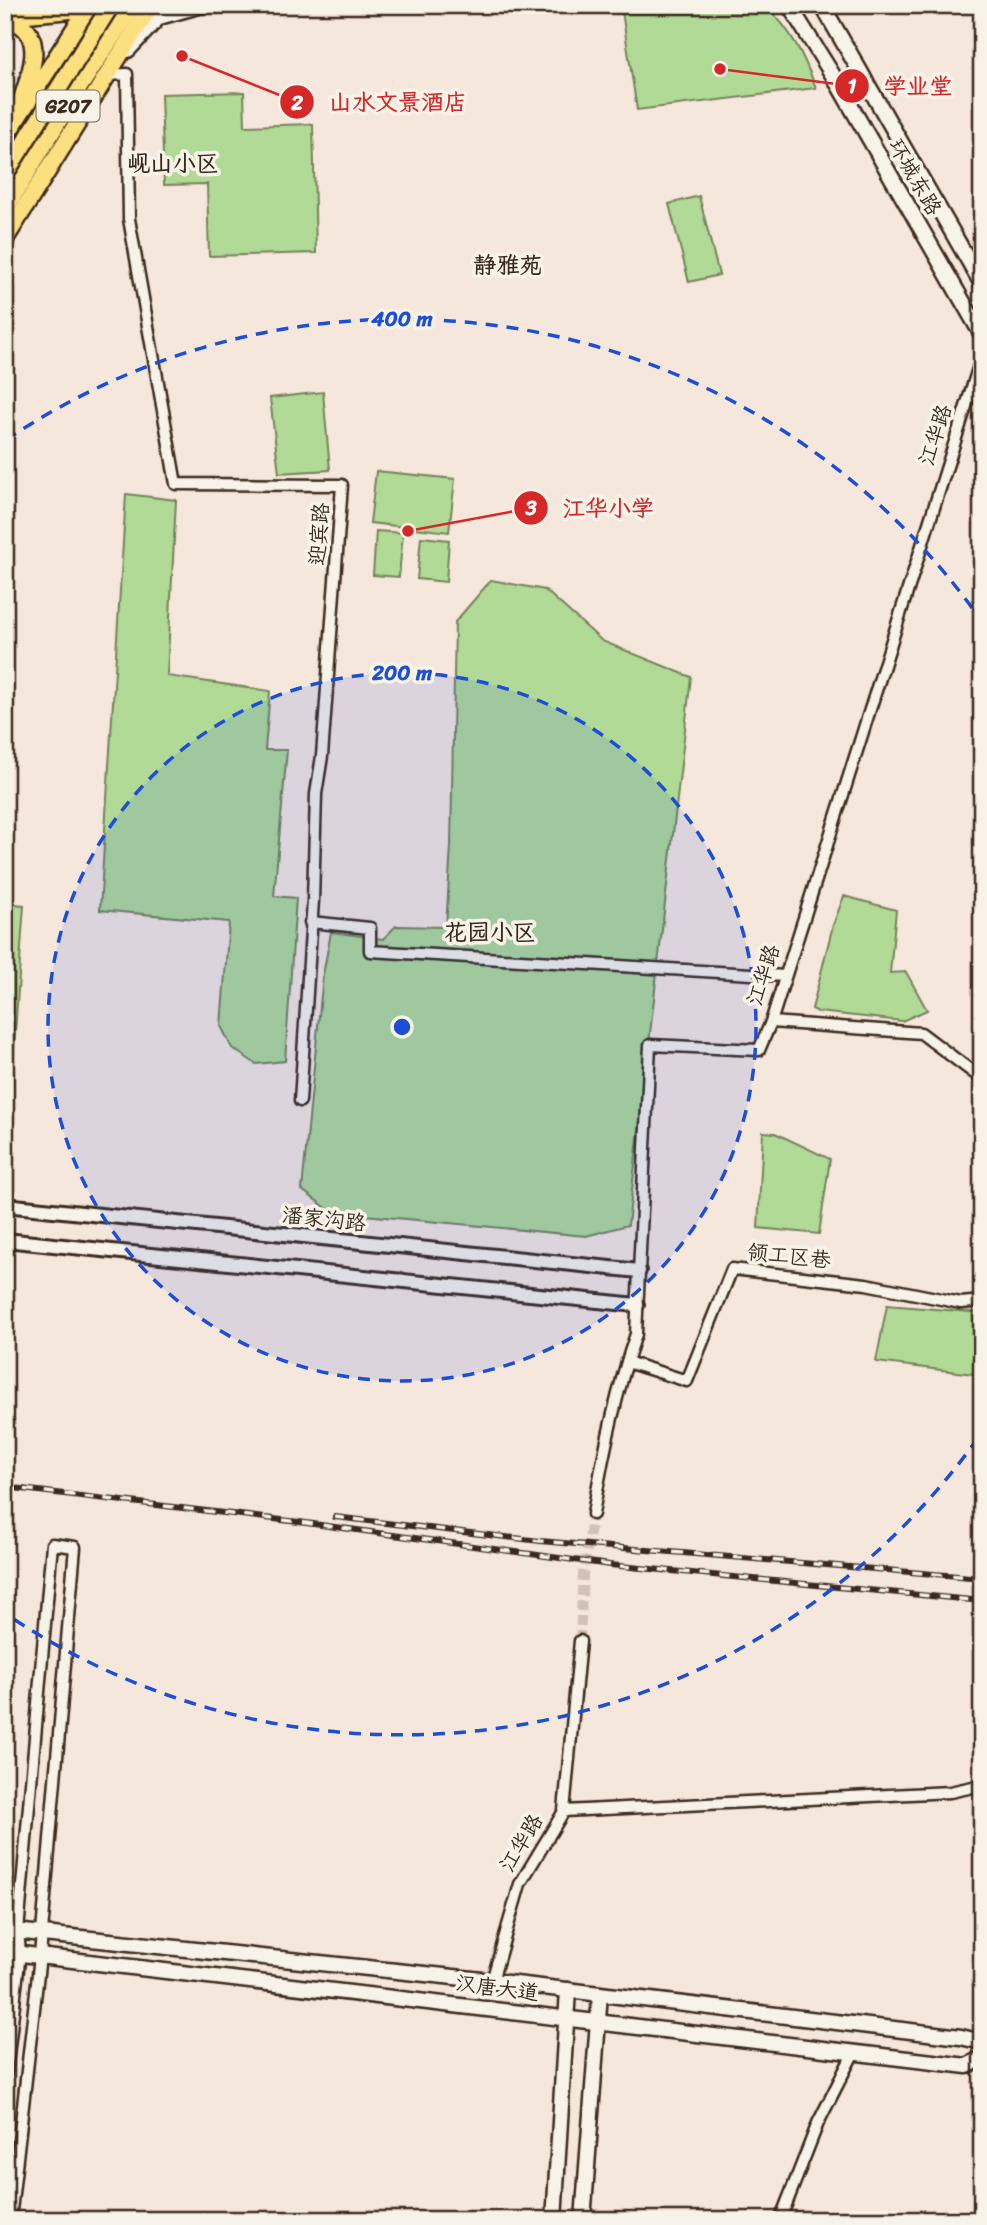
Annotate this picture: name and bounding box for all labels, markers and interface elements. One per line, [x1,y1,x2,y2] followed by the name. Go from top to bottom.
[835,64,967,108] callout: 学业堂
[884,66,953,107] text: 学业堂
[847,67,857,105] text: 1
[280,80,481,124] callout: 山水文景酒店
[329,82,467,123] text: 山水文景酒店
[290,84,303,122] text: 2
[36,90,100,122] road number: G207
[878,131,952,223] street label: 环城东路
[127,143,219,184] district label: 岘山小区
[474,245,543,286] district label: 静雅苑
[370,300,433,338] text: 400 m
[907,399,963,471] street label: 江华路
[513,486,668,530] callout: 江华小学
[562,488,654,529] text: 江华小学
[524,489,537,527] text: 3
[298,501,340,567] street label: 迎宾路
[371,654,433,692] text: 200 m
[444,912,536,953] district label: 花园小区
[735,939,791,1011] street label: 江华路
[390,1015,414,1039] centre of rings
[280,1196,368,1242] street label: 潘家沟路
[745,1233,833,1279] street label: 领工区巷
[488,1806,554,1880] street label: 江华路
[453,1964,541,2012] street label: 汉唐大道

